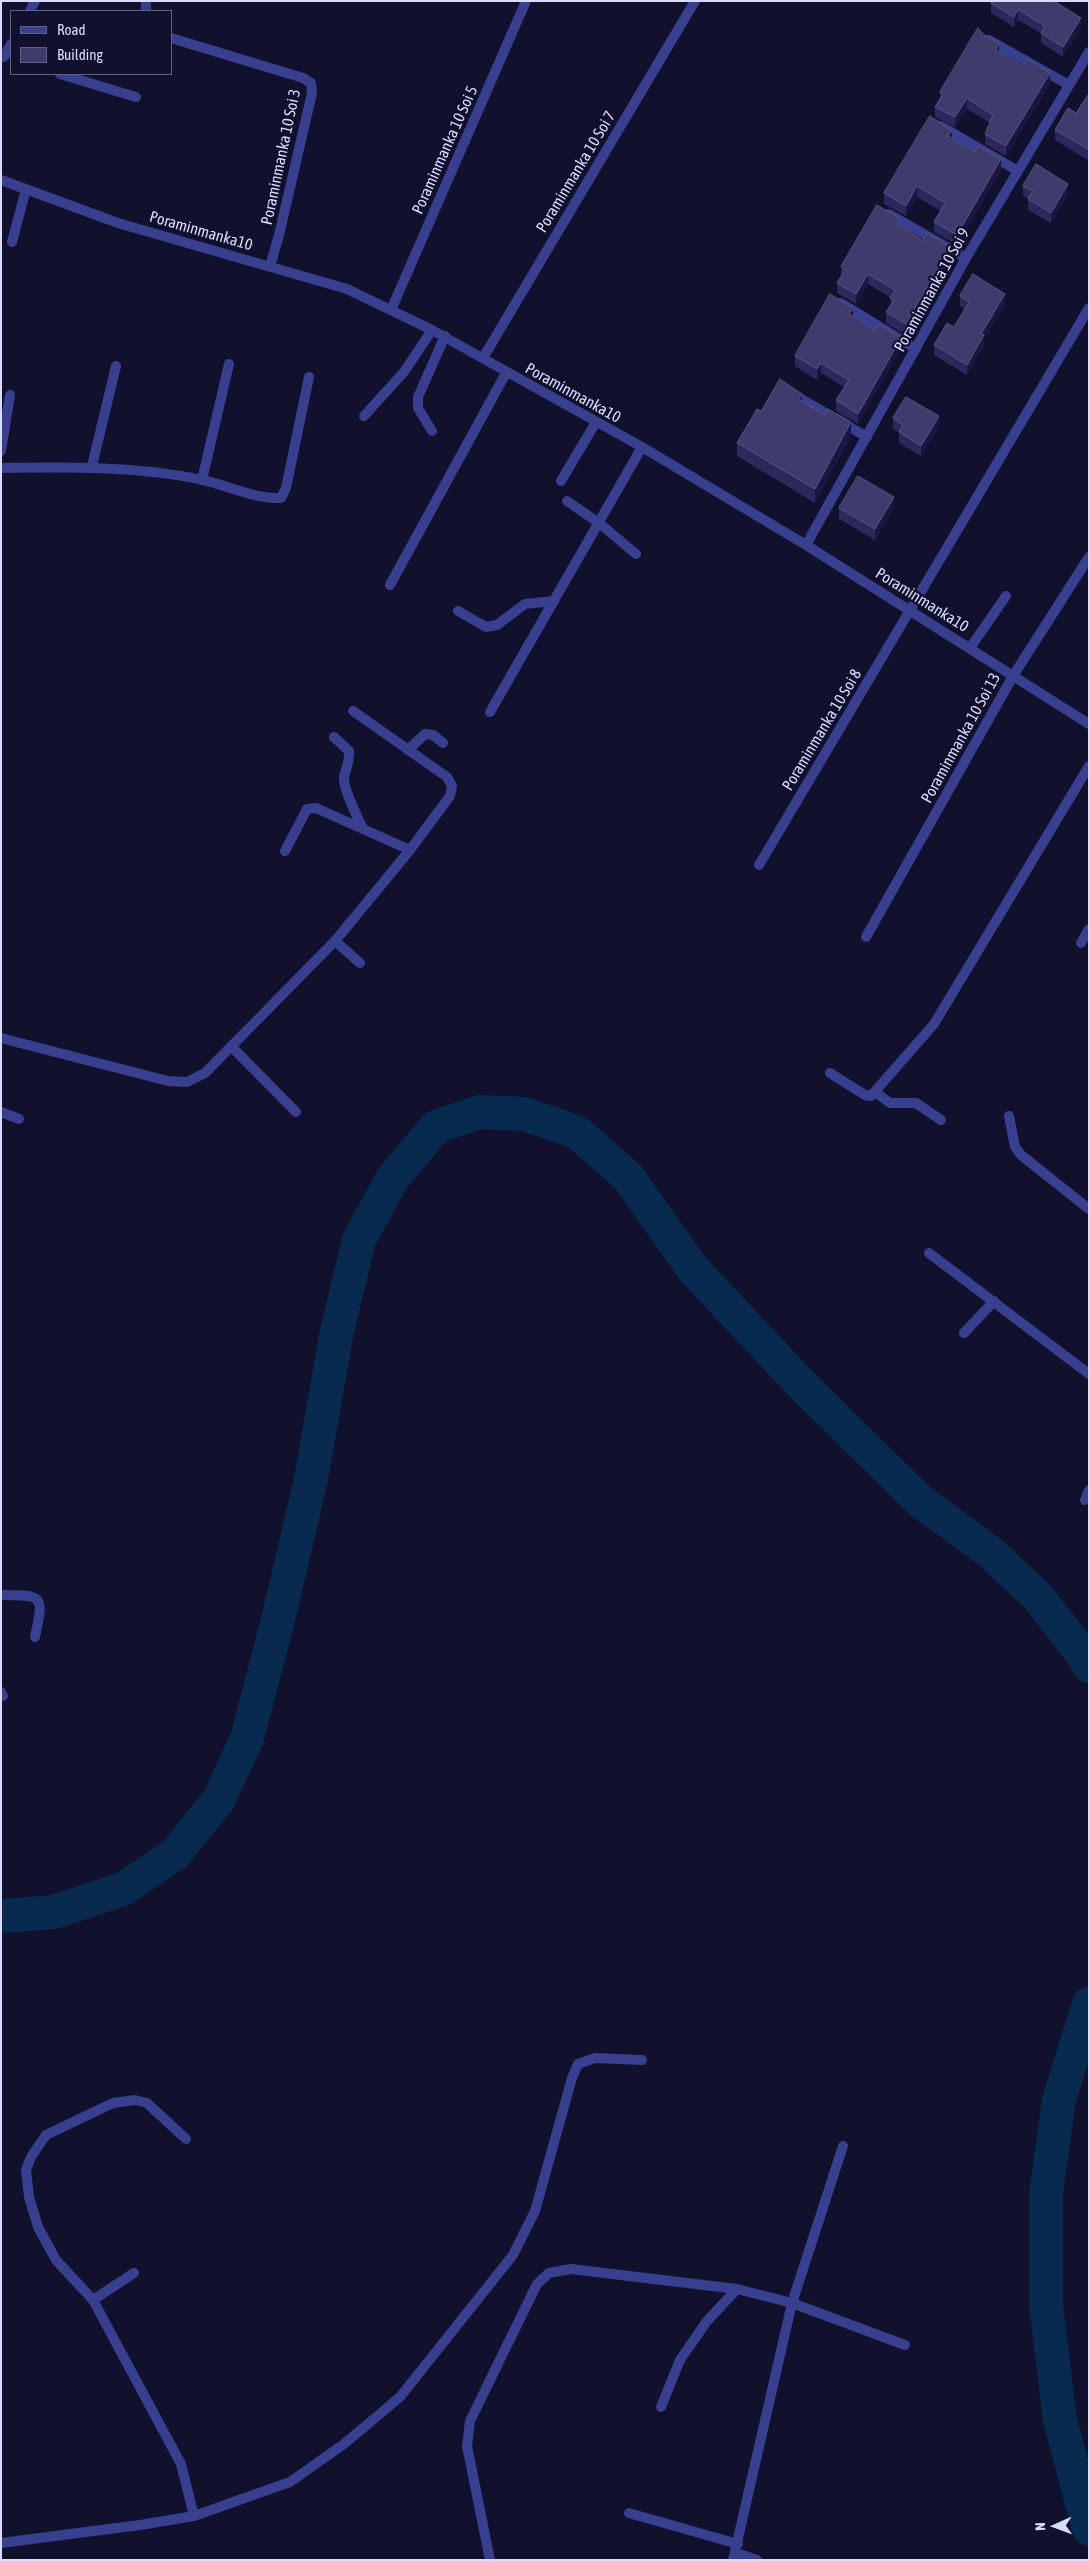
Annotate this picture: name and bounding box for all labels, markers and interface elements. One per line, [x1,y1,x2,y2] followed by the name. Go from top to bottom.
[10,10,172,75] legend
[57,21,86,38] text: Road
[57,46,103,63] text: Building
[408,83,482,217] street label: Poraminmanka 10 Soi 5
[257,87,305,227] street label: Poraminmanka 10 Soi 3
[532,108,620,236] street label: Poraminmanka 10 Soi 7
[147,207,255,255] street label: Poraminmanka10
[890,225,974,355] street label: Poraminmanka 10 Soi 9
[522,359,624,427] street label: Poraminmanka10
[872,564,972,636] street label: Poraminmanka10
[778,666,866,794] street label: Poraminmanka 10 Soi 8
[917,670,1005,806] street label: Poraminmanka 10 Soi 13
[1030,2501,1080,2551] north arrow
[1032,2522,1048,2531] text: N

